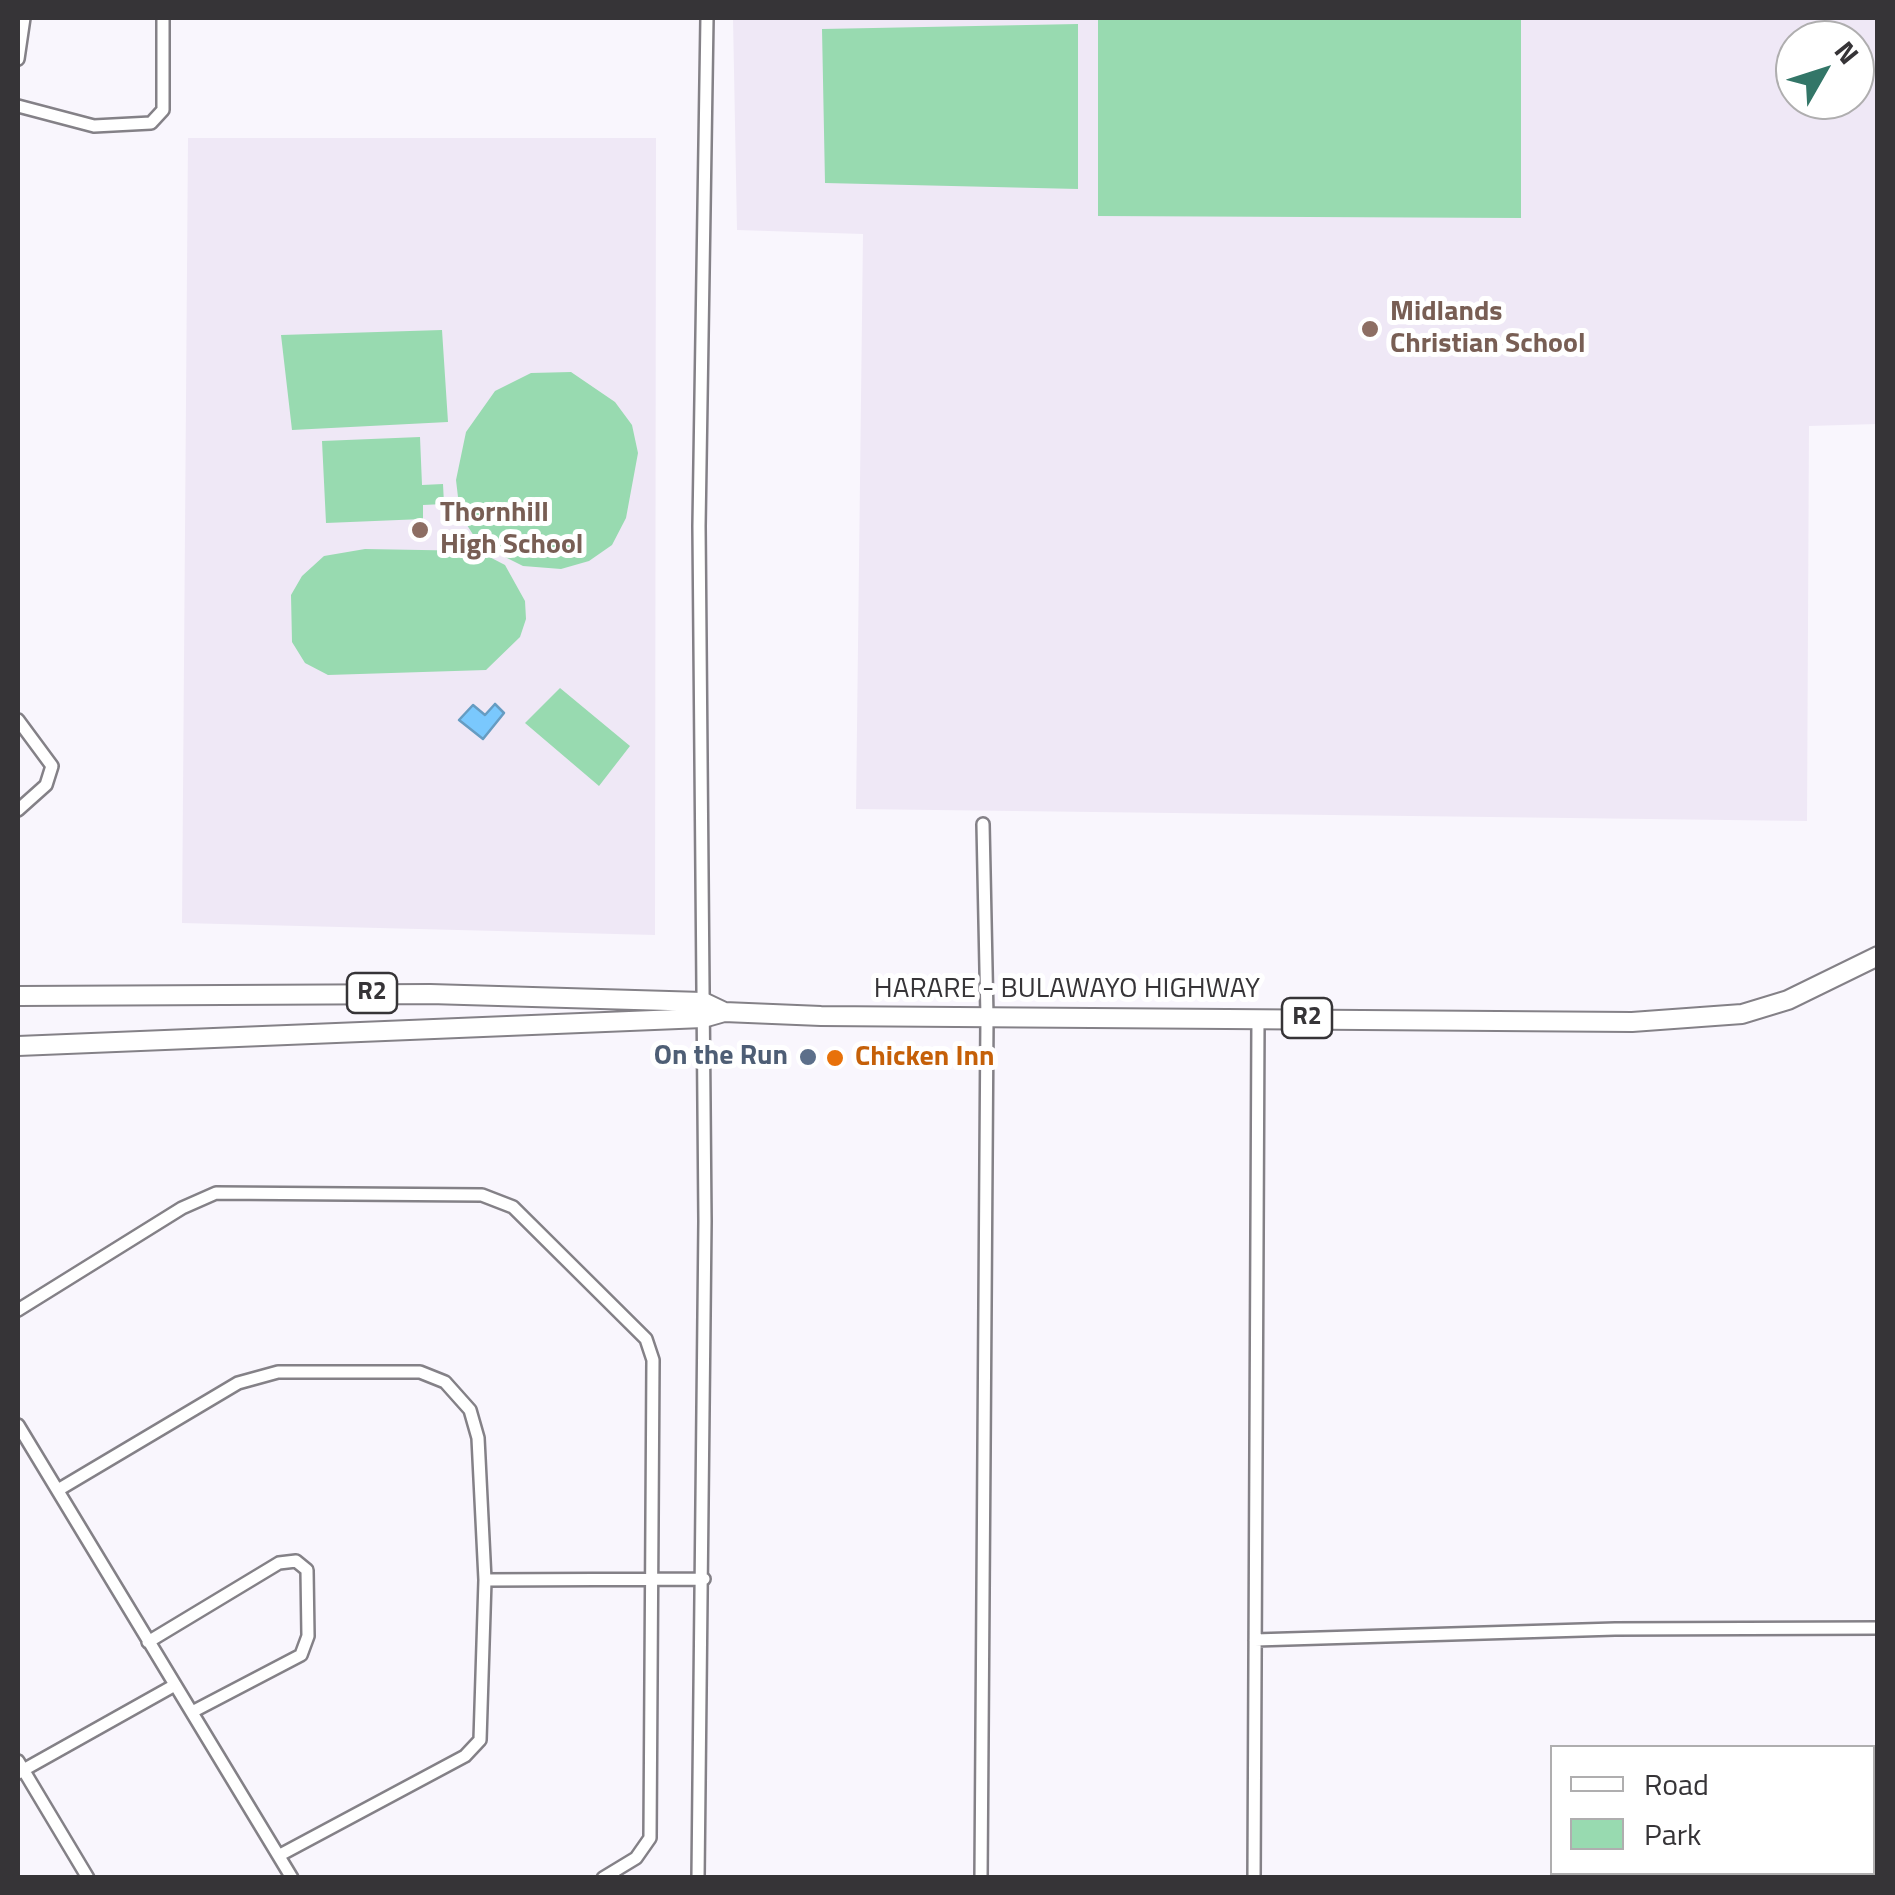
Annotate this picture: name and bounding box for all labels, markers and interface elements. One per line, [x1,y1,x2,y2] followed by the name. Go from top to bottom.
[1775,20,1875,120] north arrow
[1824,31,1870,73] text: N
[1390,296,1585,362] place label: Midlands Christian School
[1359,318,1381,340] marker: Midlands Christian School
[440,497,583,563] place label: Thornhill High School
[409,519,431,541] marker: Thornhill High School
[347,973,397,1013] road number: R2
[874,973,1260,1007] street label: HARARE - BULAWAYO HIGHWAY
[1282,998,1332,1038] road number: R2
[654,1040,788,1074] place label: On the Run
[855,1041,994,1075] place label: Chicken Inn
[797,1046,819,1068] marker: On the Run
[824,1047,846,1069] marker: Chicken Inn
[1550,1745,1875,1875] legend
[1644,1761,1709,1807] text: Road
[1644,1811,1701,1857] text: Park

